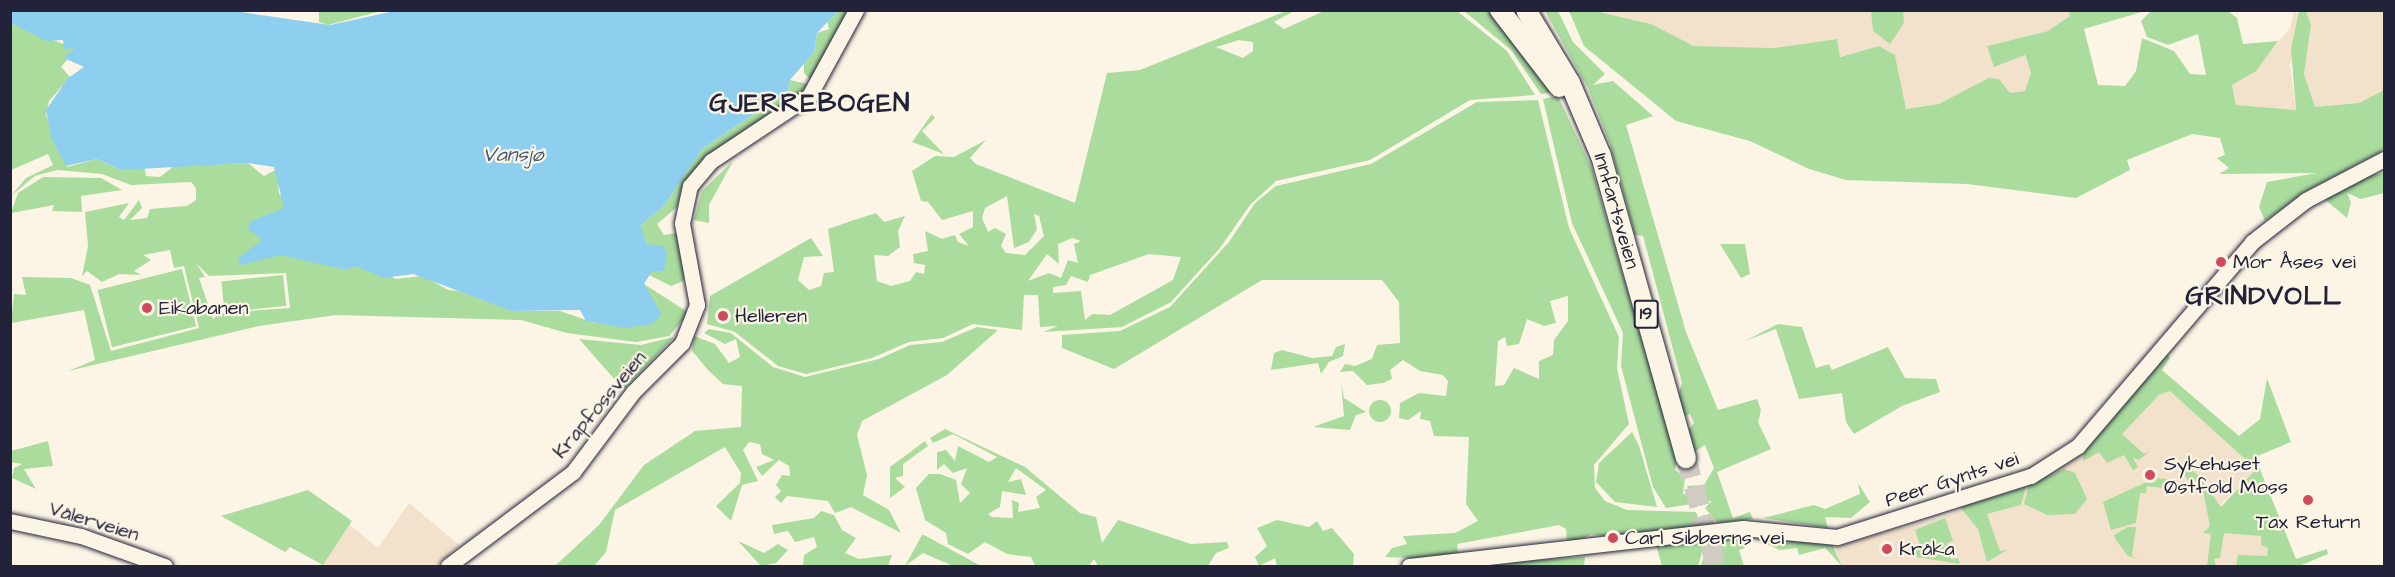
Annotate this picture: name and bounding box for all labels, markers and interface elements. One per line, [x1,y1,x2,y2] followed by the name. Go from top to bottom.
[709,88,911,120] district label: GJERREBOGEN
[483,142,543,168] water label: Vansjø
[1588,150,1644,272] street label: Innfartsveien
[2233,250,2356,274] place label: Mor Åses vei
[2214,255,2228,269] marker: Mor Åses vei
[2186,281,2342,313] district label: GRINDVOLL
[159,296,249,320] place label: Eikabanen
[1632,299,1660,329] road number: 19
[140,301,154,315] marker: Eikabanen
[735,304,807,328] place label: Helleren
[716,309,730,323] marker: Helleren
[548,346,652,464] street label: Krapfossveien
[1882,447,2022,513] street label: Peer Gynts vei
[2164,452,2288,499] place label: Sykehuset Østfold Moss
[2141,466,2159,484] marker: Sykehuset Østfold Moss
[2301,493,2315,507] marker: Tax Return
[46,497,142,547] street label: Vålerveien
[2256,510,2360,534] place label: Tax Return
[1625,526,1784,550] place label: Carl Sibberns vei
[1606,531,1620,545] marker: Carl Sibberns vei
[1899,537,1955,561] place label: Kråka
[1880,542,1894,556] marker: Kråka

